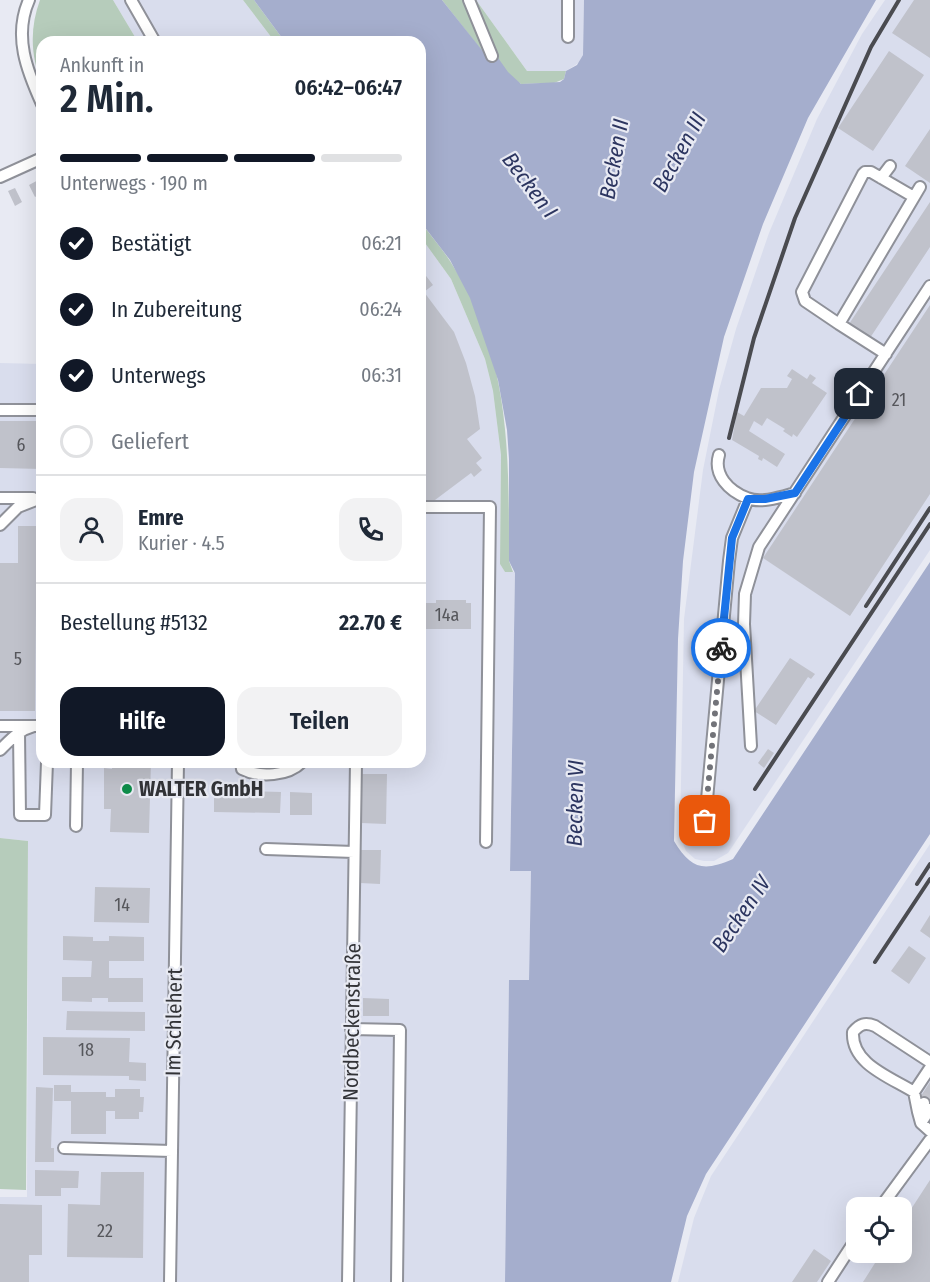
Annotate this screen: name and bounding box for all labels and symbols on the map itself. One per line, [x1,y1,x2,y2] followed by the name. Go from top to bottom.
[646,107,712,197] water label: Becken III
[594,116,634,201] water label: Becken II
[497,147,564,223] water label: Becken I
[834,368,885,419] pin
[892,389,906,411] house number: 21
[17,434,26,456] house number: 6
[435,604,459,626] house number: 14a
[691,618,751,678] courier
[14,648,22,670] house number: 5
[561,759,589,847] water label: Becken VI
[139,776,263,802] place label: WALTER GmbH
[120,782,134,796] marker: WALTER GmbH
[679,795,730,846] pin
[706,869,777,957] water label: Becken IV
[114,894,130,916] house number: 14
[338,943,366,1101] street label: Nordbeckenstraße
[160,967,188,1076] street label: Im Schlehert
[78,1039,94,1061] house number: 18
[97,1220,113,1242] house number: 22

